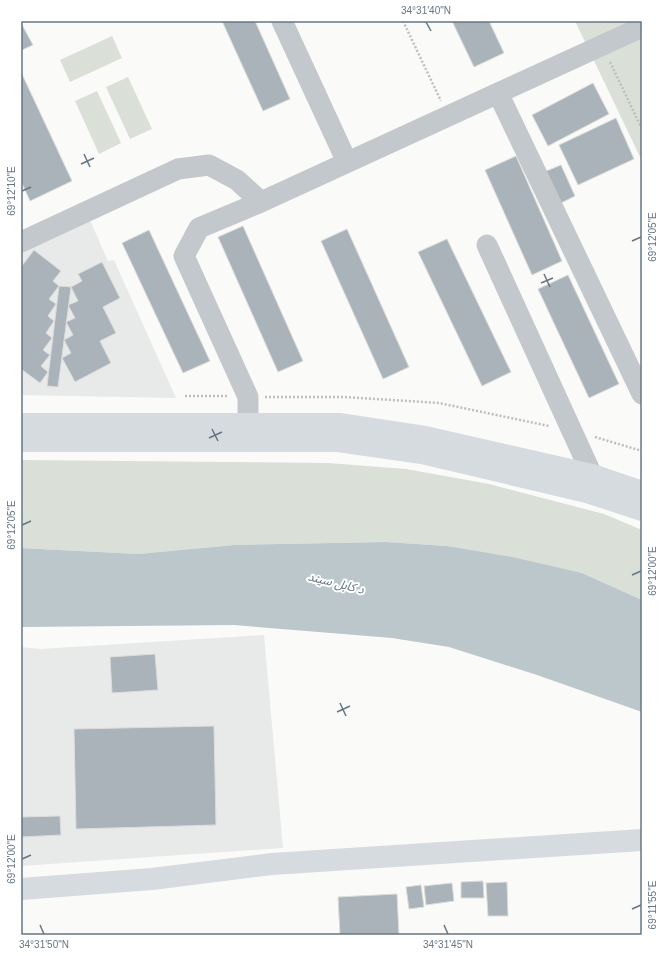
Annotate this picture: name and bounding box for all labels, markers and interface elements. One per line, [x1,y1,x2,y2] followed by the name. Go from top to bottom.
[401,5,451,16] text: 34°31'40"N
[6,166,17,216] text: 69°12'10"E
[647,212,658,262] text: 69°12'05"E
[6,500,17,550] text: 69°12'05"E
[647,546,658,596] text: 69°12'00"E
[307,569,366,597] water label: د کابل سيند
[6,834,17,884] text: 69°12'00"E
[647,880,658,929] text: 69°11'55"E
[19,939,69,950] text: 34°31'50"N
[423,939,473,950] text: 34°31'45"N

